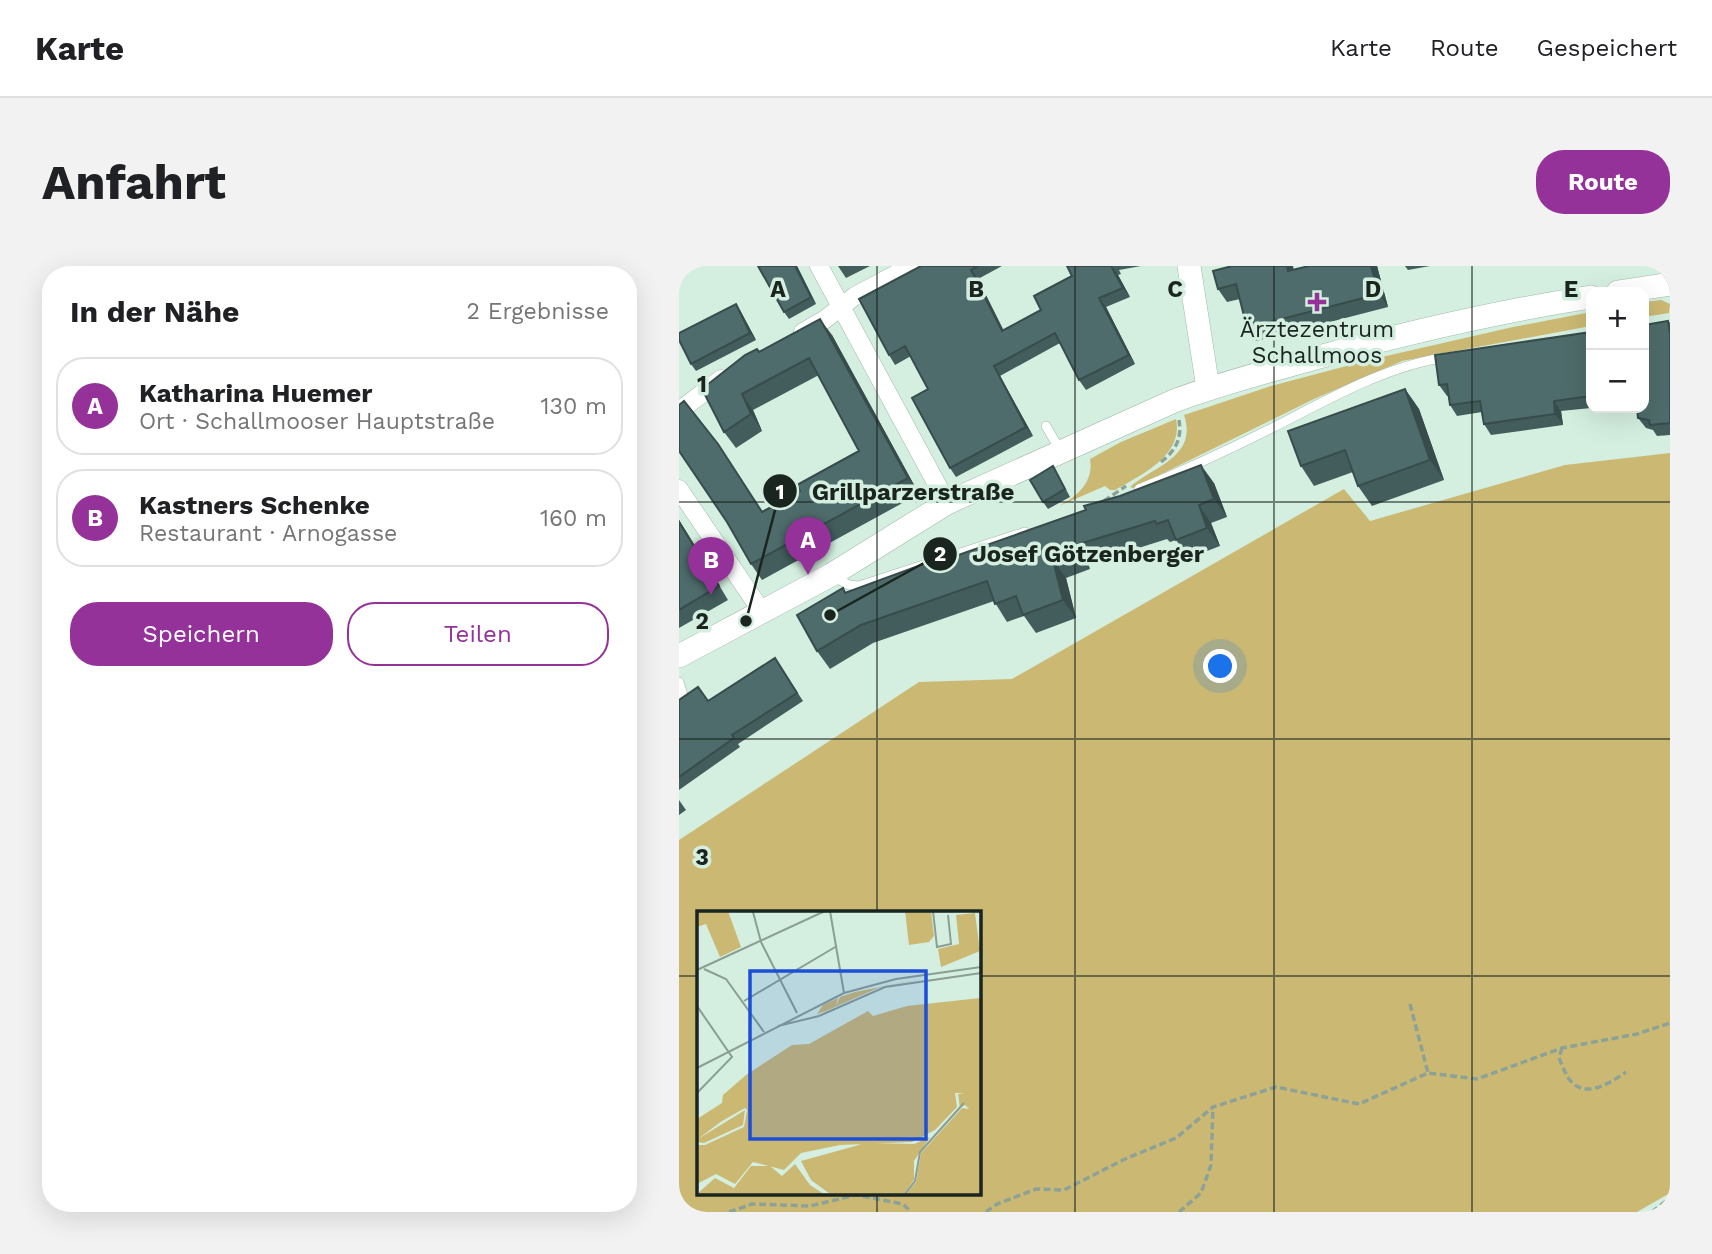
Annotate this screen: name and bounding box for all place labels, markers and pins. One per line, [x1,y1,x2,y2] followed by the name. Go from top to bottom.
[1307,292,1327,312] marker: Ärztezentrum Schallmoos
[1240,316,1394,369] place label: Ärztezentrum Schallmoos
[763,469,1028,514] callout: Grillparzerstraße
[785,517,831,575] pin: A
[923,531,1218,576] callout: Josef Götzenberger
[688,537,734,595] pin: B

